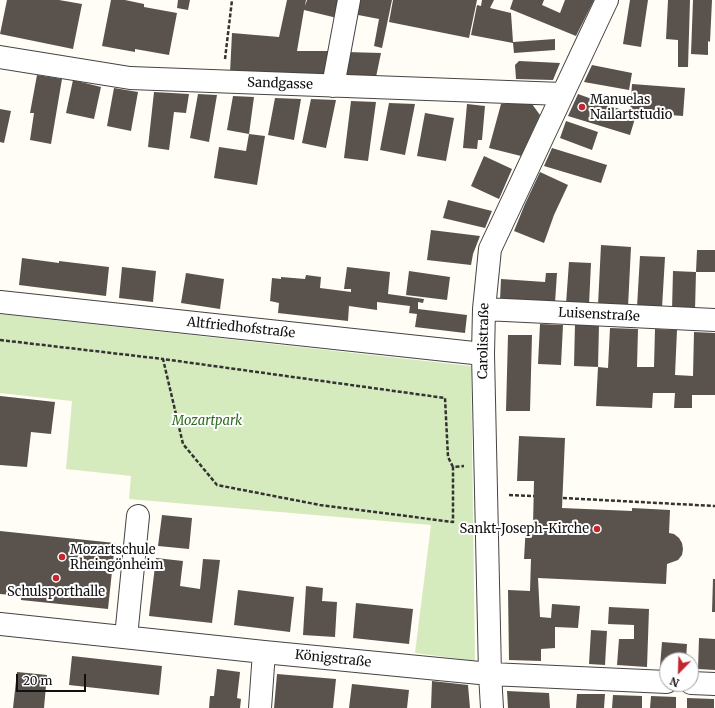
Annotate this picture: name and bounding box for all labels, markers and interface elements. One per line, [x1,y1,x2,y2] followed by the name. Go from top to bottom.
[247,75,313,93] street label: Sandgasse
[590,92,672,123] place label: Manuelas Nailartstudio
[577,102,587,112] marker: Manuelas Nailartstudio
[476,303,492,379] street label: Carolistraße
[558,305,640,325] street label: Luisenstraße
[186,315,296,341] street label: Altfriedhofstraße
[172,413,242,429] park label: Mozartpark
[460,521,589,537] place label: Sankt-Joseph-Kirche
[592,524,602,534] marker: Sankt-Joseph-Kirche
[70,542,163,573] place label: Mozartschule Rheingönheim
[57,552,67,562] marker: Mozartschule Rheingönheim
[51,573,61,583] marker: Schulsporthalle
[7,584,105,600] place label: Schulsporthalle
[294,647,372,671] street label: Königstraße
[659,652,699,692] north arrow
[18,666,88,692] scale bar
[23,673,52,688] text: 20 m
[668,674,681,690] text: N

